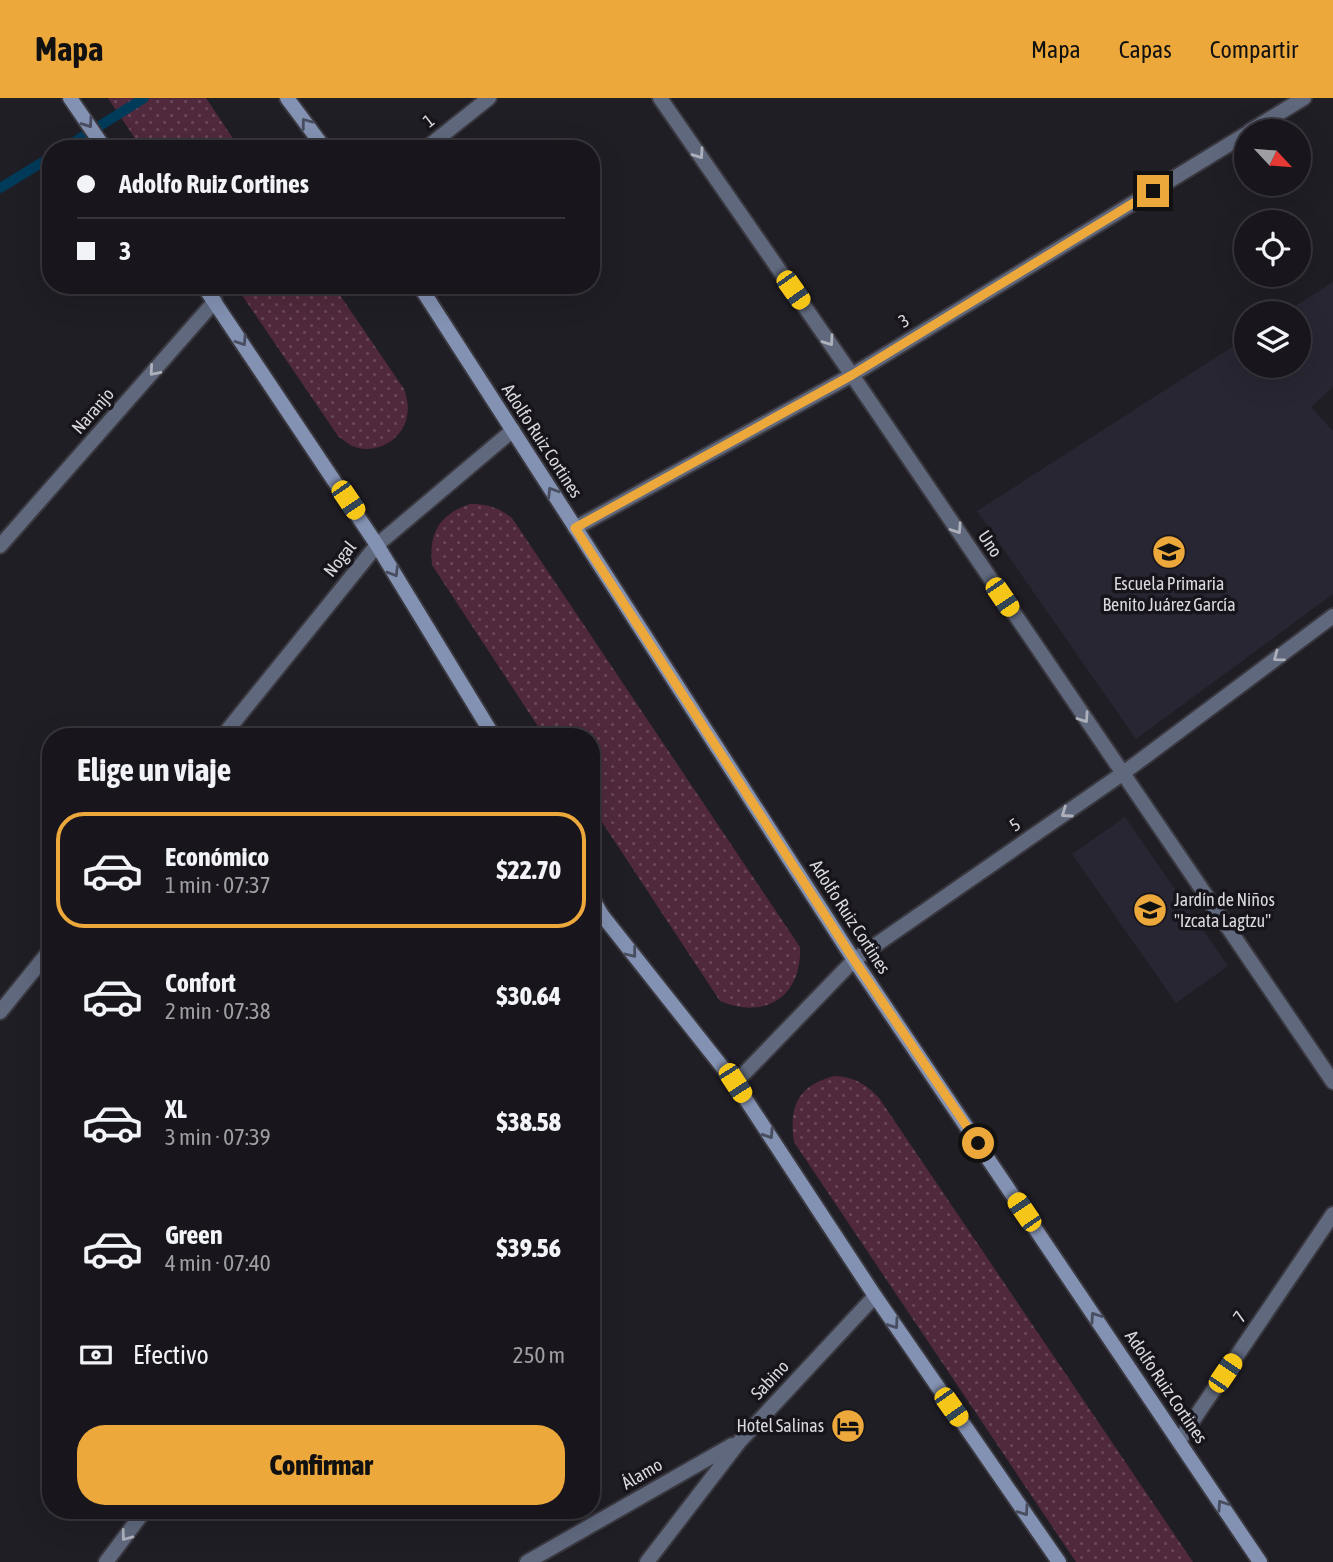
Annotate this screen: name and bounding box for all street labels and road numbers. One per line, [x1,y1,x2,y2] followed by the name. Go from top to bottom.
[419,110,438,131] street label: 1
[895,309,913,332] street label: 3
[498,380,587,502] street label: Adolfo Ruiz Cortines
[67,384,118,438] street label: Naranjo
[974,526,1007,561] street label: Uno
[319,537,360,581] street label: Nogal
[1005,814,1024,836] street label: 5
[806,856,895,978] street label: Adolfo Ruiz Cortines
[1229,1307,1251,1326] street label: 7
[1121,1326,1212,1447] street label: Adolfo Ruiz Cortines
[746,1356,793,1404] street label: Sabino
[618,1454,666,1494] street label: Álamo

